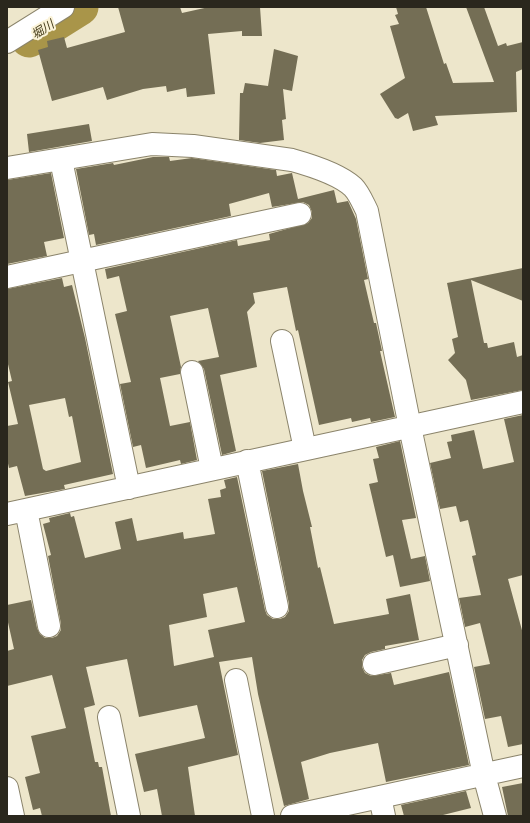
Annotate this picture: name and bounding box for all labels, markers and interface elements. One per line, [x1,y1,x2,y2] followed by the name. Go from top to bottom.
[29,18,57,42] water label: 堀川

